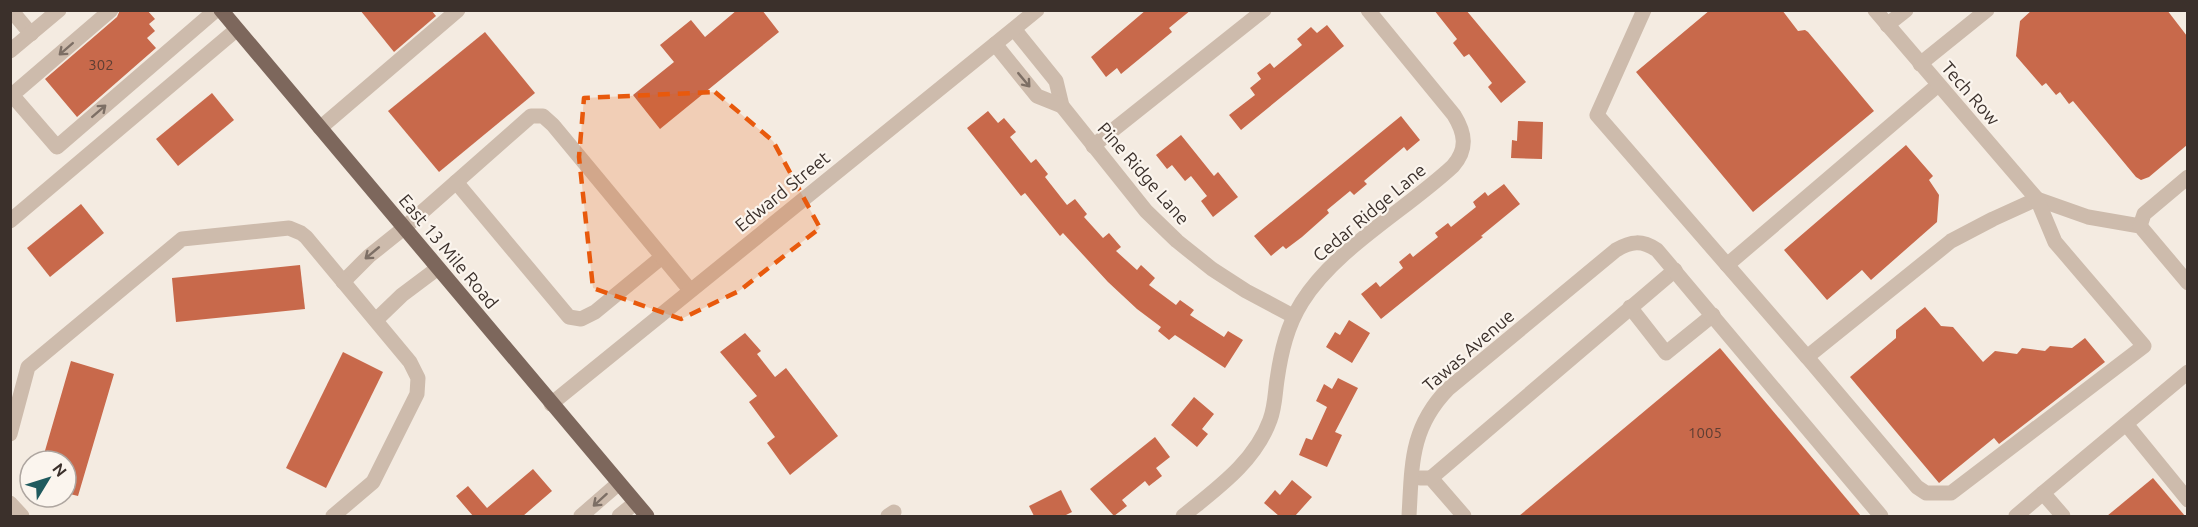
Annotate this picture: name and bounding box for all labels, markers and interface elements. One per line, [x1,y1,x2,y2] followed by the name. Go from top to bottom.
[58,42,74,55] one-way arrow
[88,56,114,73] house number: 302
[1938,57,2004,129] street label: Tech Row
[1018,72,1031,88] one-way arrow
[91,104,106,118] one-way arrow
[1094,118,1194,228] street label: Pine Ridge Lane
[731,147,833,235] street label: Edward Street
[1309,159,1429,265] street label: Cedar Ridge Lane
[395,190,503,312] street label: East 13 Mile Road
[364,247,380,260] one-way arrow
[1418,305,1518,395] street label: Tawas Avenue
[1688,424,1722,441] house number: 1005
[18,449,78,509] north arrow
[49,460,71,480] text: N
[593,493,608,507] one-way arrow

